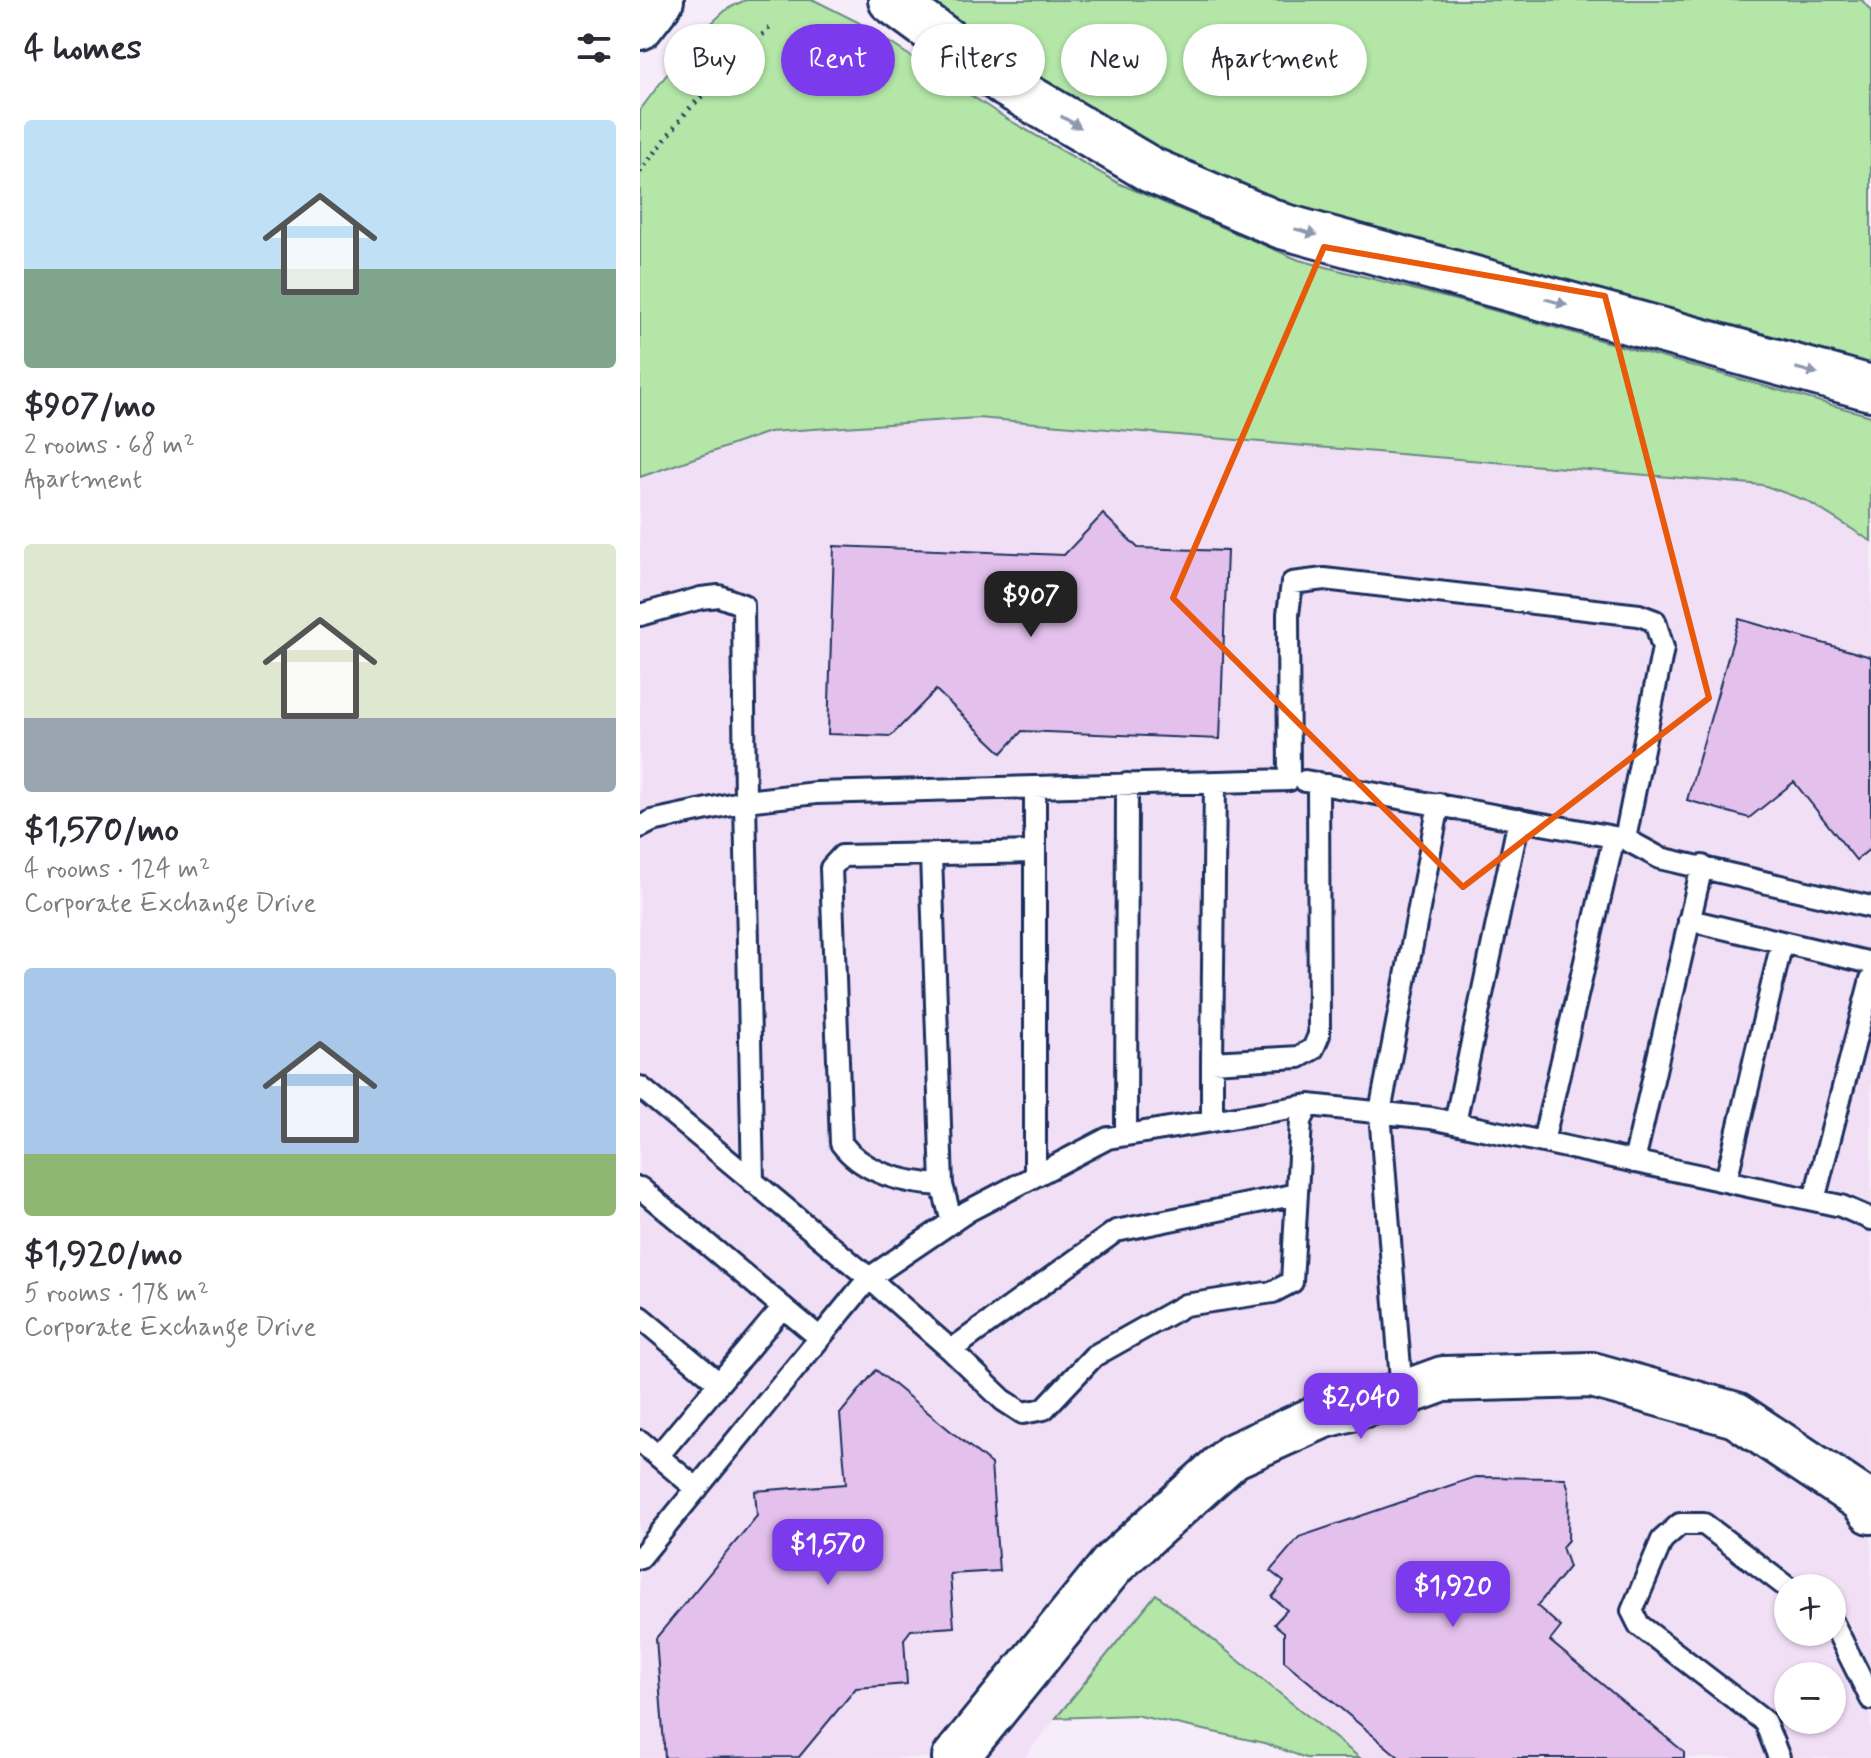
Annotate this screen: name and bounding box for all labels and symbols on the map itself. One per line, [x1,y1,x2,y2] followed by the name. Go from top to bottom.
[1060,115,1082,129] one-way arrow
[1293,227,1318,239] one-way arrow
[1544,296,1568,309] one-way arrow
[1794,366,1819,378] one-way arrow
[984,571,1078,639] pin: $907
[1296,1373,1426,1441] pin: $2,040
[763,1519,893,1587] pin: $1,570
[1388,1561,1518,1629] pin: $1,920

